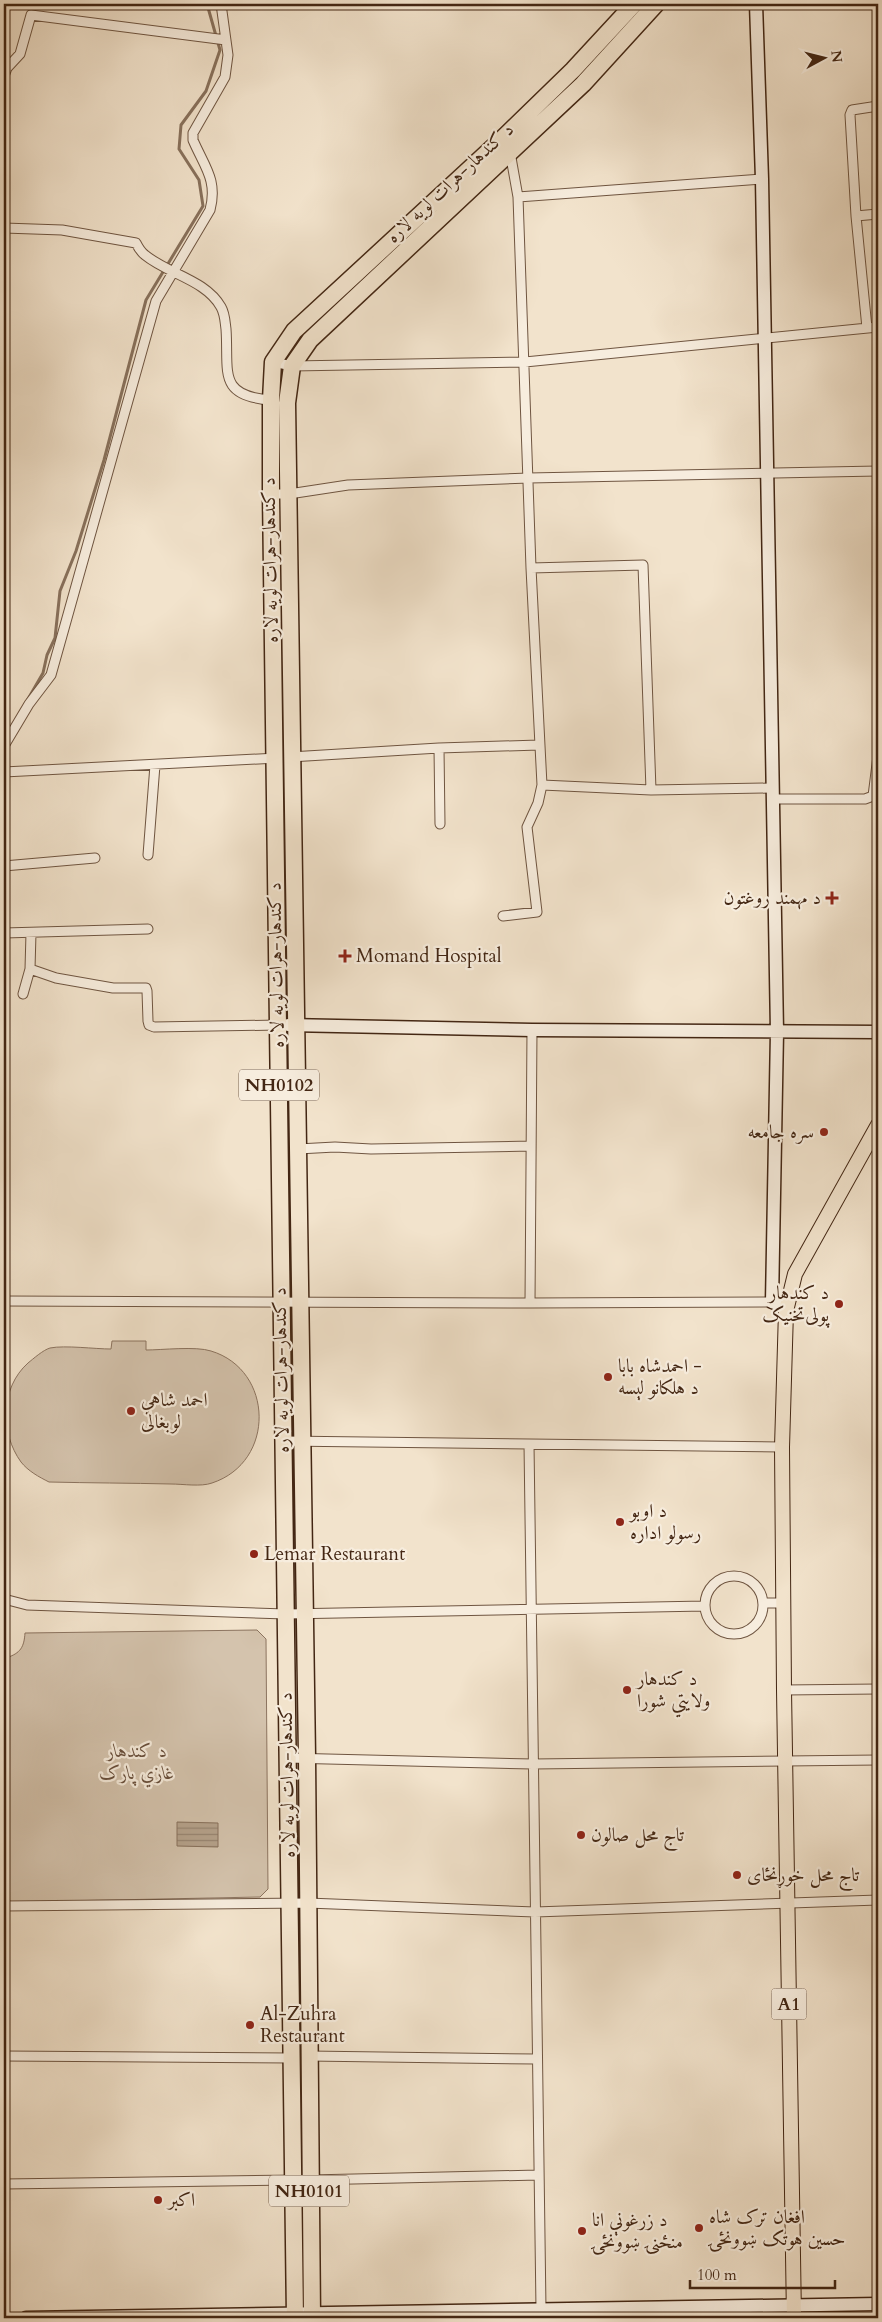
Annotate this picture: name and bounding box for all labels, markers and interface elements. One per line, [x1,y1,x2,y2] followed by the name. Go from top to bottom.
[800,32,850,82] north arrow
[826,49,847,64] text: N
[381,117,519,249] street label: د کندهار-هرات لويه لاره
[256,477,284,643] street label: د کندهار-هرات لويه لاره
[262,882,290,1048] street label: د کندهار-هرات لويه لاره
[724,885,821,911] place label: د مهمند روغتون
[825,891,839,905] marker: د مهمند روغتون
[356,943,502,969] place label: Momand Hospital
[338,949,352,963] marker: Momand Hospital
[239,1070,319,1100] road number: NH0102
[747,1119,814,1145] place label: سره جامعه
[818,1126,830,1138] marker: سره جامعه
[762,1280,830,1328] place label: د کندهار پولی‌تخنیک
[267,1287,295,1453] street label: د کندهار-هرات لويه لاره
[833,1298,845,1310] marker: د کندهار پولی‌تخنیک
[618,1353,702,1401] place label: احمدشاه بابا - د هلکانو لېسه
[602,1371,614,1383] marker: احمدشاه بابا - د هلکانو لېسه
[141,1387,208,1435] place label: احمد شاهي لوبغالی
[125,1405,137,1417] marker: احمد شاهي لوبغالی
[628,1498,701,1546] place label: د اوبو رسولو اداره
[614,1516,626,1528] marker: د اوبو رسولو اداره
[264,1541,405,1567] place label: Lemar Restaurant
[248,1548,260,1560] marker: Lemar Restaurant
[635,1666,710,1718] place label: د کندهار ولايتي شورا
[621,1684,633,1696] marker: د کندهار ولايتي شورا
[273,1692,301,1858] street label: د کندهار-هرات لويه لاره
[100,1738,174,1788] park label: د کندهار غازي پارک
[591,1822,684,1852] place label: تاج محل صالون
[575,1829,587,1841] marker: تاج محل صالون
[747,1862,859,1892] place label: تاج محل خوړنځای
[731,1869,743,1881] marker: تاج محل خوړنځای
[772,1988,806,2020] road number: A1
[260,2001,345,2049] place label: Al-Zuhra Restaurant
[244,2019,256,2031] marker: Al-Zuhra Restaurant
[269,2176,349,2206] road number: NH0101
[166,2187,195,2213] place label: اکبر
[152,2194,164,2206] marker: اکبر
[707,2204,845,2252] place label: افغان ترک شاه حسین هوتک ښوونځۍ
[590,2207,683,2255] place label: د زرغونې انا منځنۍ ښوونځۍ
[693,2222,705,2234] marker: افغان ترک شاه حسین هوتک ښوونځۍ
[576,2225,588,2237] marker: د زرغونې انا منځنۍ ښوونځۍ
[690,2257,834,2289] scale bar
[697,2265,737,2285] text: 100 m

